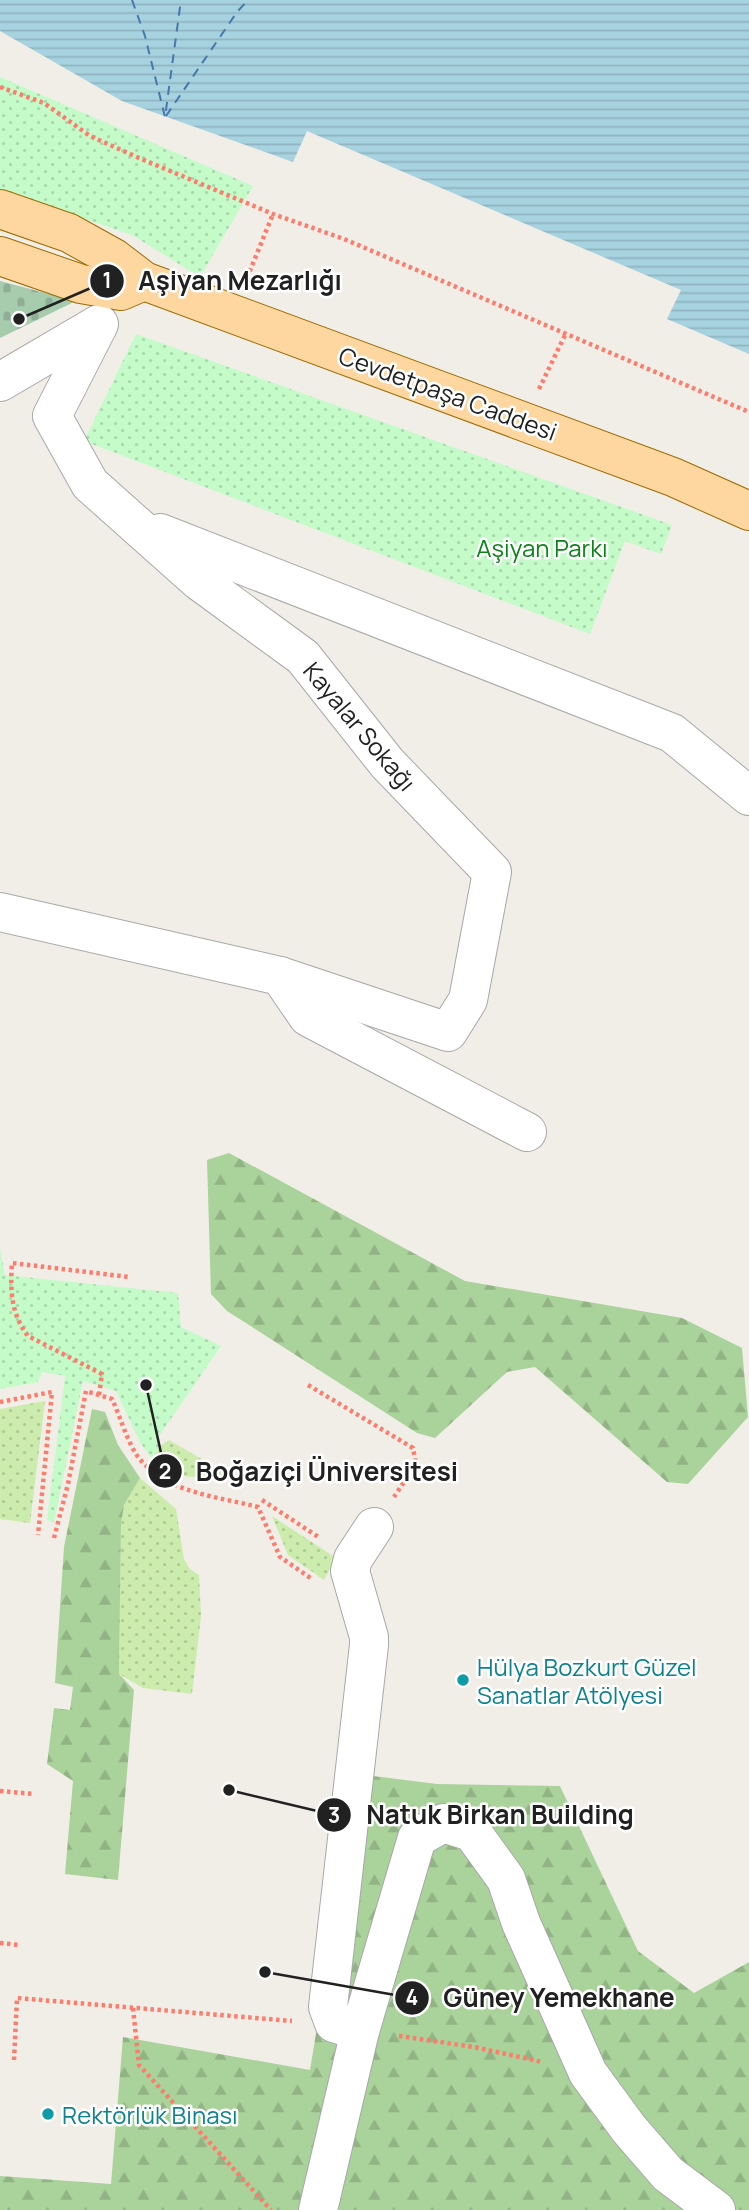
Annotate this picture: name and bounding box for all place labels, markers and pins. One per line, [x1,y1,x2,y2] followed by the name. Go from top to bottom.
[89,258,356,305] callout: Aşiyan Mezarlığı
[147,1448,473,1495] callout: Boğaziçi Üniversitesi
[477,1650,697,1711] place label: Hülya Bozkurt Güzel Sanatlar Atölyesi
[455,1672,471,1688] marker: Hülya Bozkurt Güzel Sanatlar Atölyesi
[317,1792,647,1839] callout: Natuk Birkan Building
[394,1974,689,2021] callout: Güney Yemekhane
[62,2098,238,2131] place label: Rektörlük Binası
[40,2106,56,2122] marker: Rektörlük Binası

